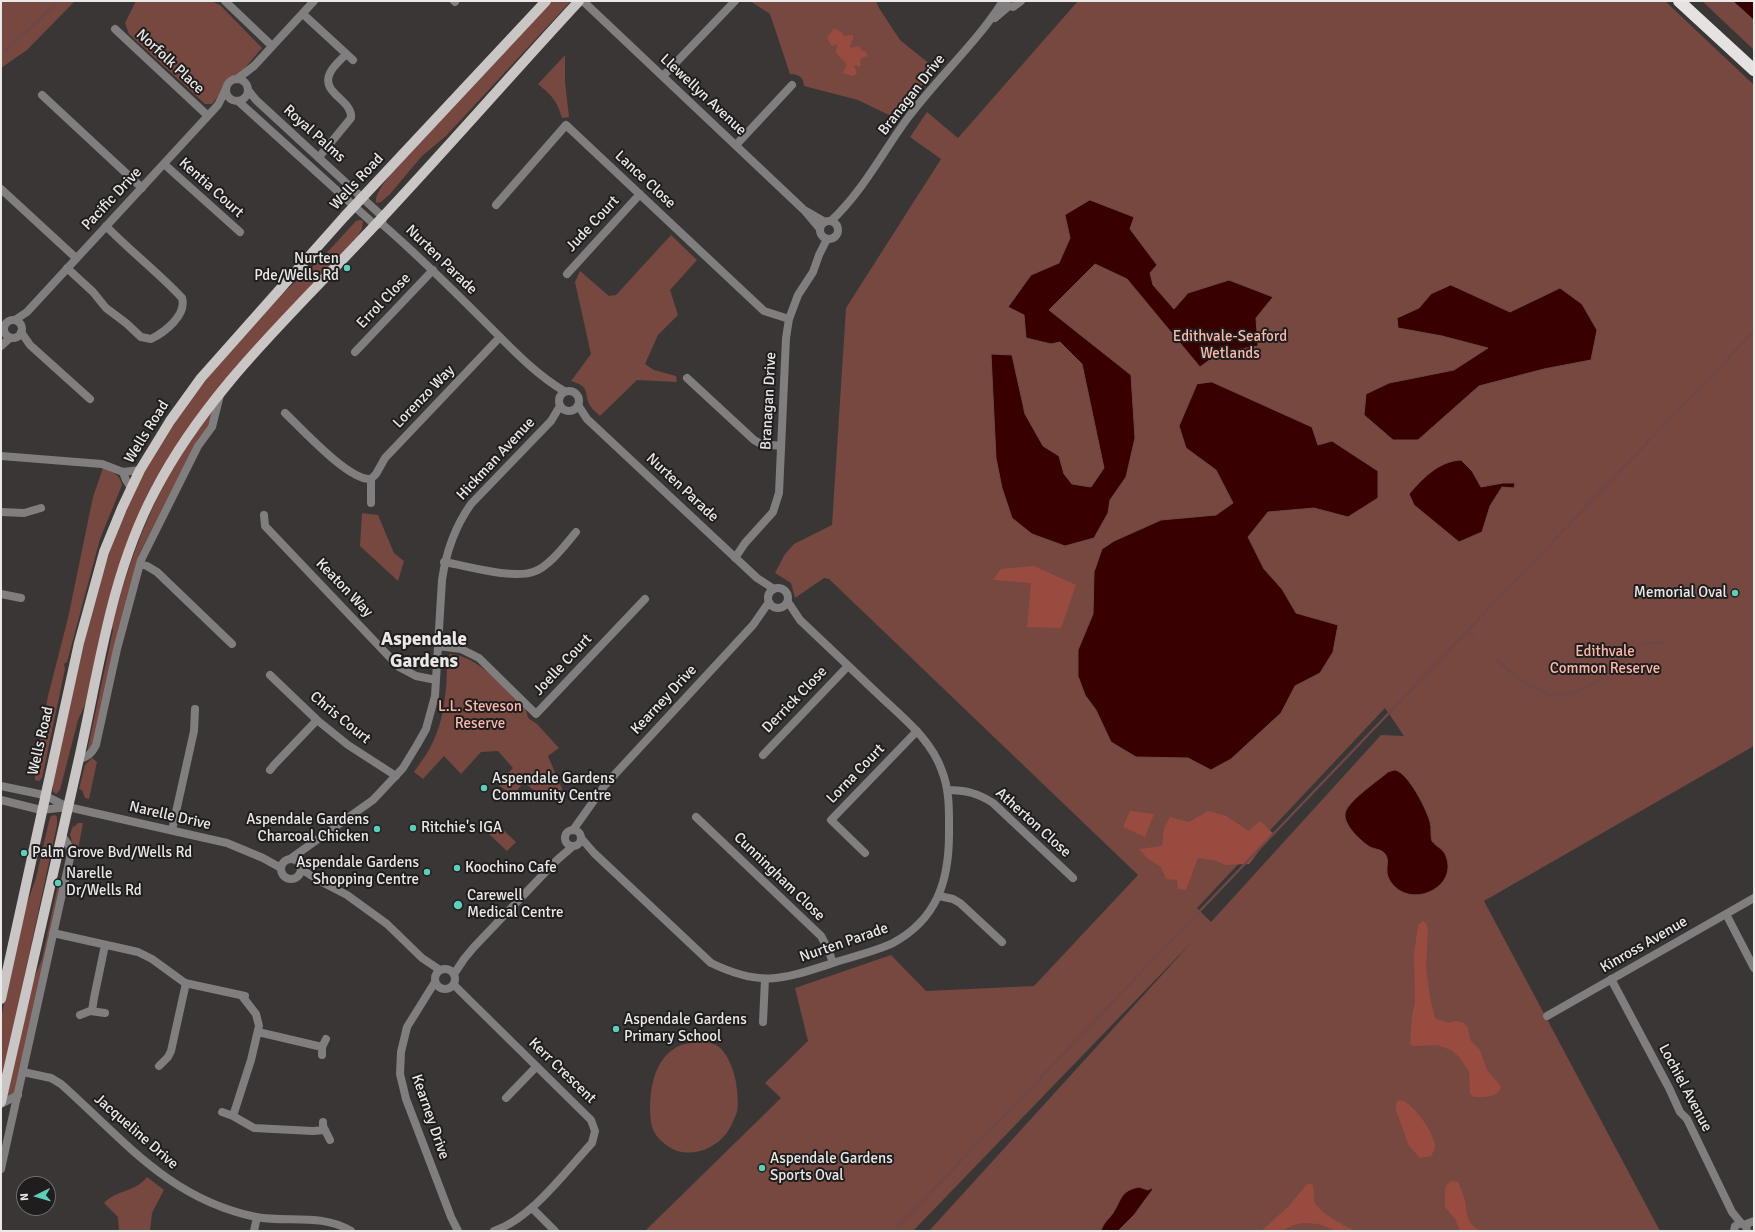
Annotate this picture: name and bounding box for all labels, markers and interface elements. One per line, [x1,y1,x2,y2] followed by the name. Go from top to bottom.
[132,26,208,98] street label: Norfolk Place
[656,50,750,140] street label: Llewellyn Avenue
[875,51,949,139] street label: Branagan Drive
[279,101,349,167] street label: Royal Palms
[611,147,679,213] street label: Lance Close
[326,150,388,214] street label: Wells Road
[175,154,247,222] street label: Kentia Court
[78,164,146,234] street label: Pacific Drive
[563,192,623,256] street label: Jude Court
[401,221,481,299] street label: Nurten Parade
[254,250,339,285] place label: Nurten Pde/Wells Rd
[342,263,352,273] marker: Nurten Pde/Wells Rd
[353,270,415,332] street label: Errol Close
[1173,328,1287,363] park label: Edithvale-Seaford Wetlands
[757,352,781,450] street label: Branagan Drive
[390,362,458,432] street label: Lorenzo Way
[121,397,173,467] street label: Wells Road
[453,414,539,504] street label: Hickman Avenue
[642,450,722,526] street label: Nurten Parade
[312,555,376,621] street label: Keaton Way
[1634,584,1727,602] place label: Memorial Oval
[1730,588,1740,598] marker: Memorial Oval
[381,629,467,673] district label: Aspendale Gardens
[530,631,596,699] street label: Joelle Court
[1550,643,1660,678] park label: Edithvale Common Reserve
[627,661,701,739] street label: Kearney Drive
[759,663,831,737] street label: Derrick Close
[306,688,374,748] street label: Chris Court
[438,698,522,733] park label: L.L. Steveson Reserve
[24,705,58,777] street label: Wells Road
[823,740,889,808] street label: Lorna Court
[492,770,615,805] place label: Aspendale Gardens Community Centre
[479,783,489,793] marker: Aspendale Gardens Community Centre
[992,784,1074,862] street label: Atherton Close
[127,798,213,834] street label: Narelle Drive
[246,811,369,846] place label: Aspendale Gardens Charcoal Chicken
[421,819,502,837] place label: Ritchie's IGA
[408,823,418,833] marker: Ritchie's IGA
[372,824,382,834] marker: Aspendale Gardens Charcoal Chicken
[730,829,828,925] street label: Cunningham Close
[32,844,192,862] place label: Palm Grove Bvd/Wells Rd
[19,848,29,858] marker: Palm Grove Bvd/Wells Rd
[296,854,419,889] place label: Aspendale Gardens Shopping Centre
[465,859,557,877] place label: Koochino Cafe
[452,863,462,873] marker: Koochino Cafe
[66,865,142,900] place label: Narelle Dr/Wells Rd
[422,867,432,877] marker: Aspendale Gardens Shopping Centre
[53,878,63,888] marker: Narelle Dr/Wells Rd
[467,887,564,922] place label: Carewell Medical Centre
[452,899,464,911] marker: Carewell Medical Centre
[1597,913,1691,977] street label: Kinross Avenue
[797,919,891,967] street label: Nurten Parade
[624,1011,747,1046] place label: Aspendale Gardens Primary School
[611,1024,621,1034] marker: Aspendale Gardens Primary School
[525,1034,599,1108] street label: Kerr Crescent
[1654,1041,1716,1135] street label: Lochiel Avenue
[407,1072,453,1162] street label: Kearney Drive
[90,1091,182,1173] street label: Jacqueline Drive
[770,1150,893,1185] place label: Aspendale Gardens Sports Oval
[757,1163,767,1173] marker: Aspendale Gardens Sports Oval
[16,1176,56,1216] north arrow
[18,1193,31,1201] text: N

